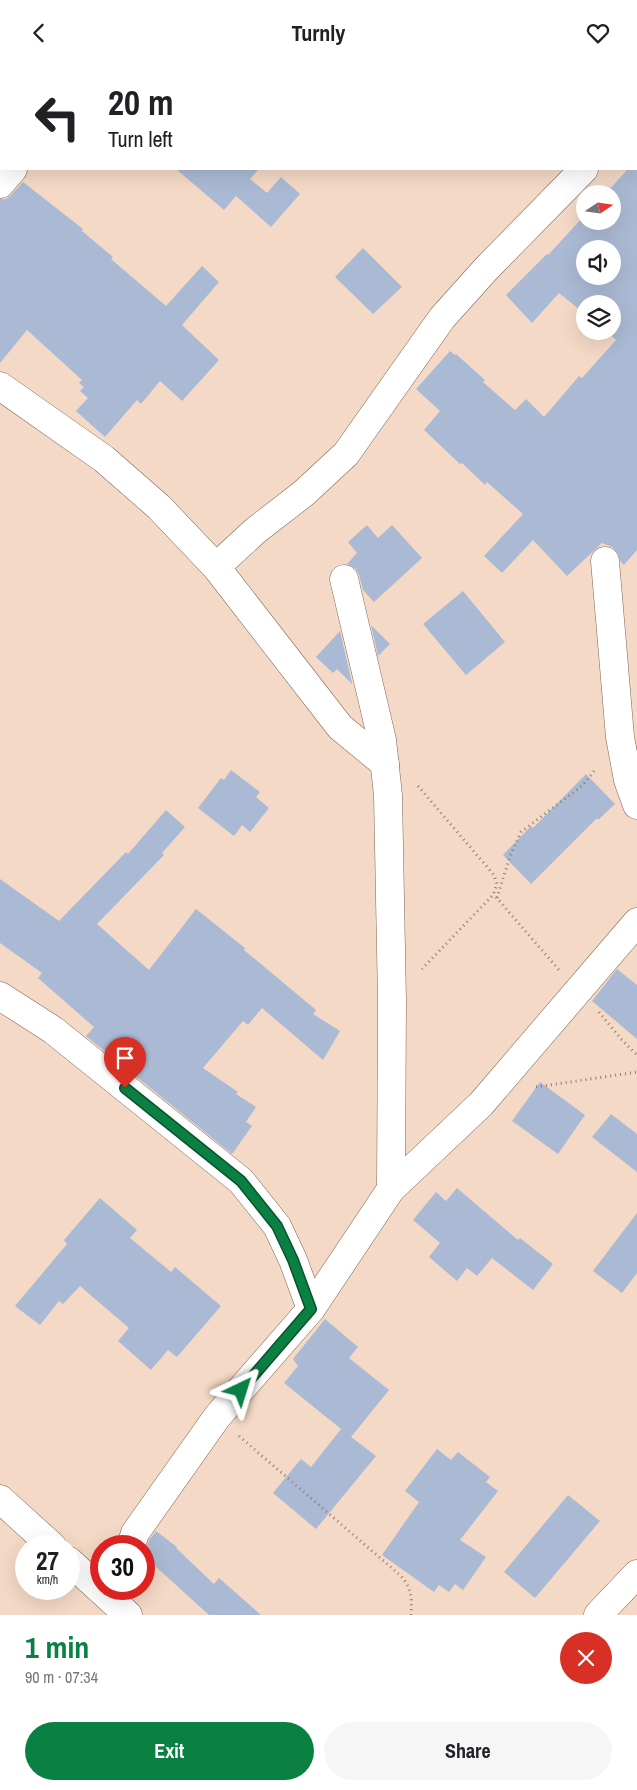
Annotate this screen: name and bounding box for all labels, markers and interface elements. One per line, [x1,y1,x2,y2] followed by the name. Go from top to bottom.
[292,18,345,48] text: Turnly
[25,19,53,47] icon: back
[584,19,612,47] icon: heart
[108,79,173,126] text: 20 m
[25,85,90,150] icon: left
[108,124,173,154] text: Turn left
[576,185,621,230] north arrow
[576,185,621,340] map controls
[576,240,621,285] button: sound
[576,295,621,340] button: layers
[104,1037,146,1088] pin
[111,1044,139,1072] icon: arrive
[214,1363,266,1415] position arrow
[90,1535,155,1600] speed limit sign: 30
[36,1544,59,1578] text: 27
[37,1572,58,1588] text: km/h
[25,1627,89,1667] text: 1 min
[560,1632,612,1684] button: close
[25,1666,98,1688] text: 90 m · 07:34
[25,1722,314,1780] button: Exit
[324,1722,612,1780] button: Share

